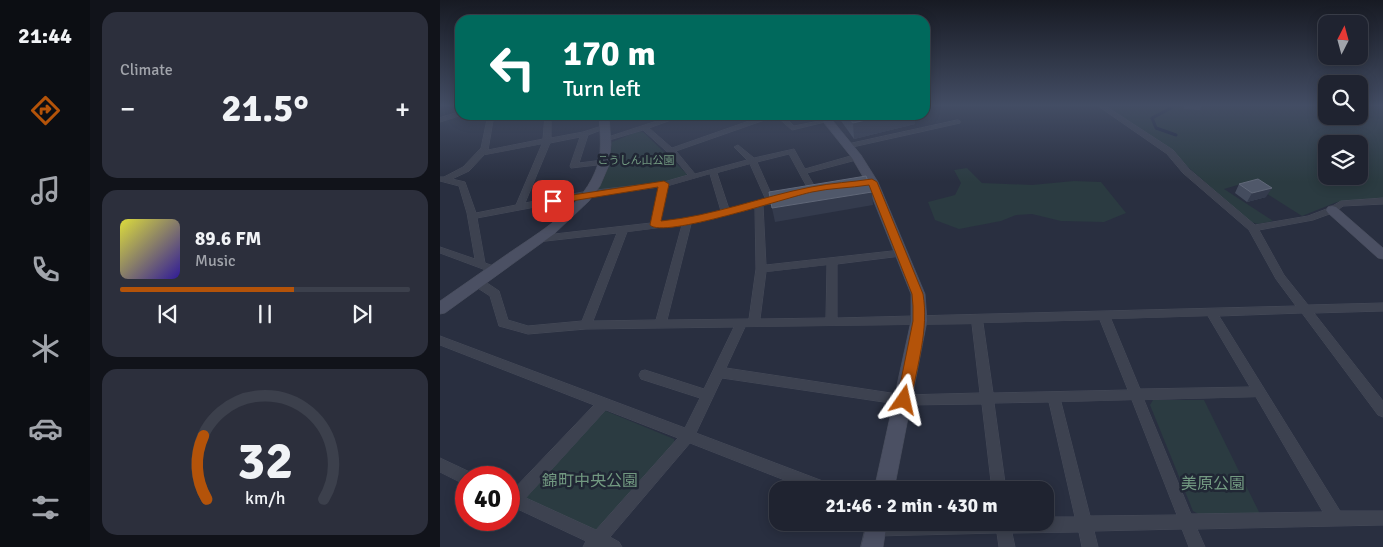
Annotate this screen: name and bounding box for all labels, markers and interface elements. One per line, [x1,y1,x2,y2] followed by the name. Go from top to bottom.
[1318,15,1368,65] north arrow
[1318,15,1368,185] map controls
[18,22,72,49] text: 21:44
[563,32,656,75] text: 170 m
[480,35,545,100] icon: left
[120,60,173,80] text: Climate
[563,75,641,102] text: Turn left
[1318,75,1368,125] button: search
[221,85,309,132] text: 21.5°
[120,92,135,126] text: −
[395,92,410,126] text: +
[28,93,63,128] icon: directions
[1318,135,1368,185] button: layers
[598,154,675,167] park label: こうしん山公園
[28,173,63,208] icon: music
[532,180,574,222] pin
[539,187,567,215] icon: arrive
[195,227,261,251] text: 89.6 FM
[195,251,236,271] text: Music
[28,252,63,287] icon: phone
[154,300,182,328] icon: previous
[251,300,279,328] icon: pause
[348,300,376,328] icon: next
[28,331,63,366] icon: climate
[877,373,929,425] position arrow
[28,411,63,446] icon: car
[237,429,293,493] text: 32
[455,466,520,531] speed limit sign: 40
[542,471,638,491] park label: 錦町中央公園
[1181,474,1245,494] park label: 美原公園
[245,487,285,509] text: km/h
[28,490,63,525] icon: filters
[825,494,998,518] text: 21:46 · 2 min · 430 m

